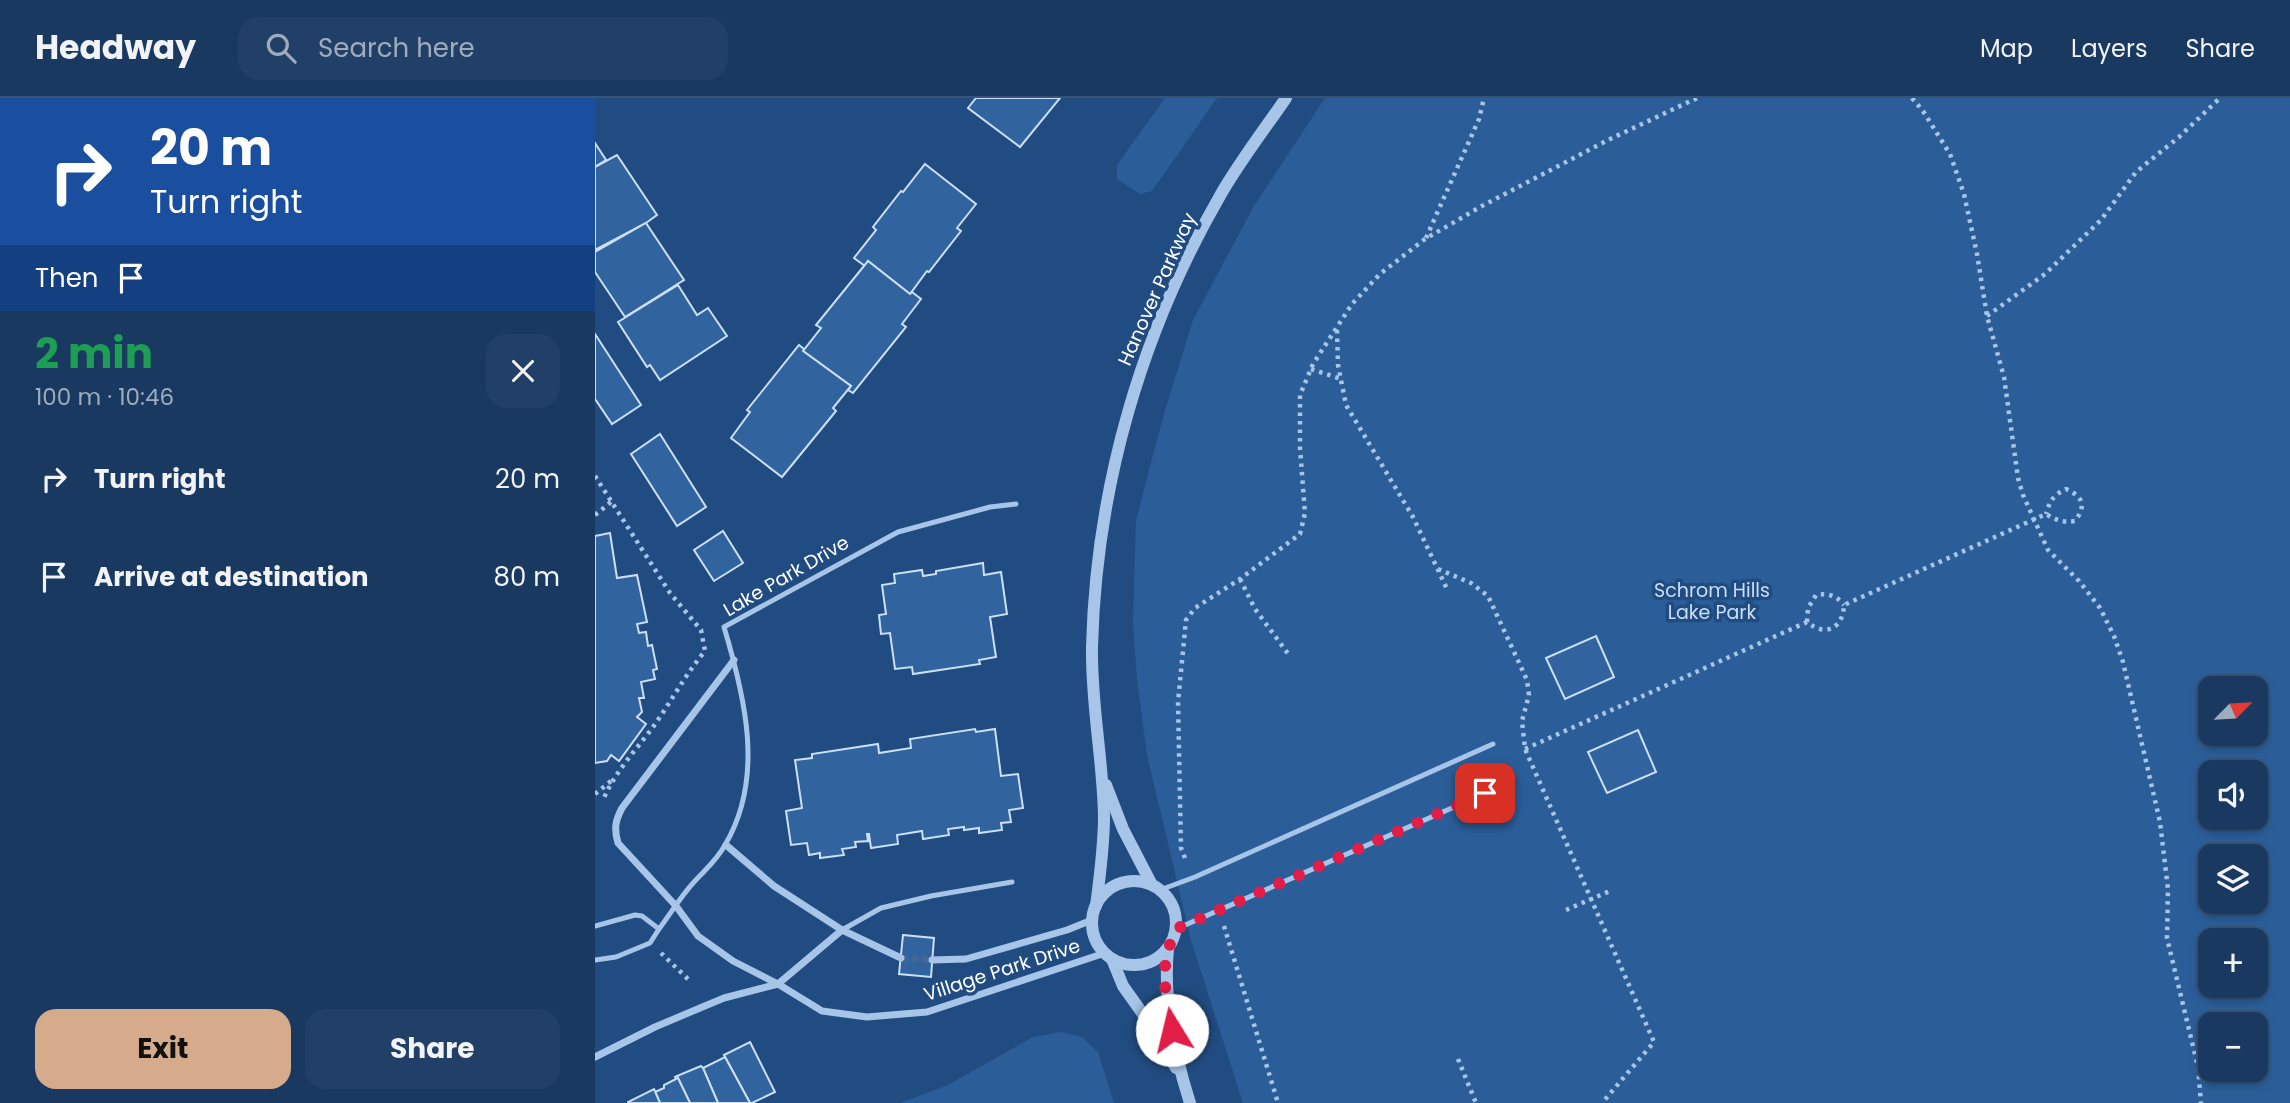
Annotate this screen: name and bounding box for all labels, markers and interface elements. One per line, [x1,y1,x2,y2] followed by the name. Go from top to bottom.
[238,17,728,80] search box
[35,24,196,71] text: Headway
[262,29,300,67] icon: search
[318,30,475,66] text: Search here
[1980,32,2033,65] text: Map
[2071,32,2147,65] text: Layers
[2185,32,2255,65] text: Share
[150,114,272,182] text: 20 m
[35,126,126,217] icon: right
[150,179,302,224] text: Turn right
[1111,208,1203,370] street label: Hanover Parkway
[112,259,150,297] icon: arrive
[35,260,98,296] text: Then
[35,324,153,383] text: 2 min
[486,334,560,408] button: close
[35,381,174,413] text: 100 m · 10:46
[35,460,73,498] icon: right
[94,461,226,497] text: Turn right
[495,461,560,497] text: 20 m
[718,529,854,623] street label: Lake Park Drive
[35,558,73,596] icon: arrive
[94,559,369,595] text: Arrive at destination
[494,559,560,595] text: 80 m
[1654,577,1770,626] park label: Schrom Hills Lake Park
[2198,676,2268,746] north arrow
[2198,676,2268,1082] map controls
[2198,760,2268,830] button: sound
[1455,763,1515,823] pin
[1466,774,1504,812] icon: arrive
[2198,844,2268,914] button: layers
[2198,928,2268,998] button: +
[920,932,1084,1008] street label: Village Park Drive
[1135,993,1209,1067] position arrow
[35,1009,291,1089] button: Exit
[305,1009,560,1089] button: Share
[2198,1012,2268,1082] button: −

